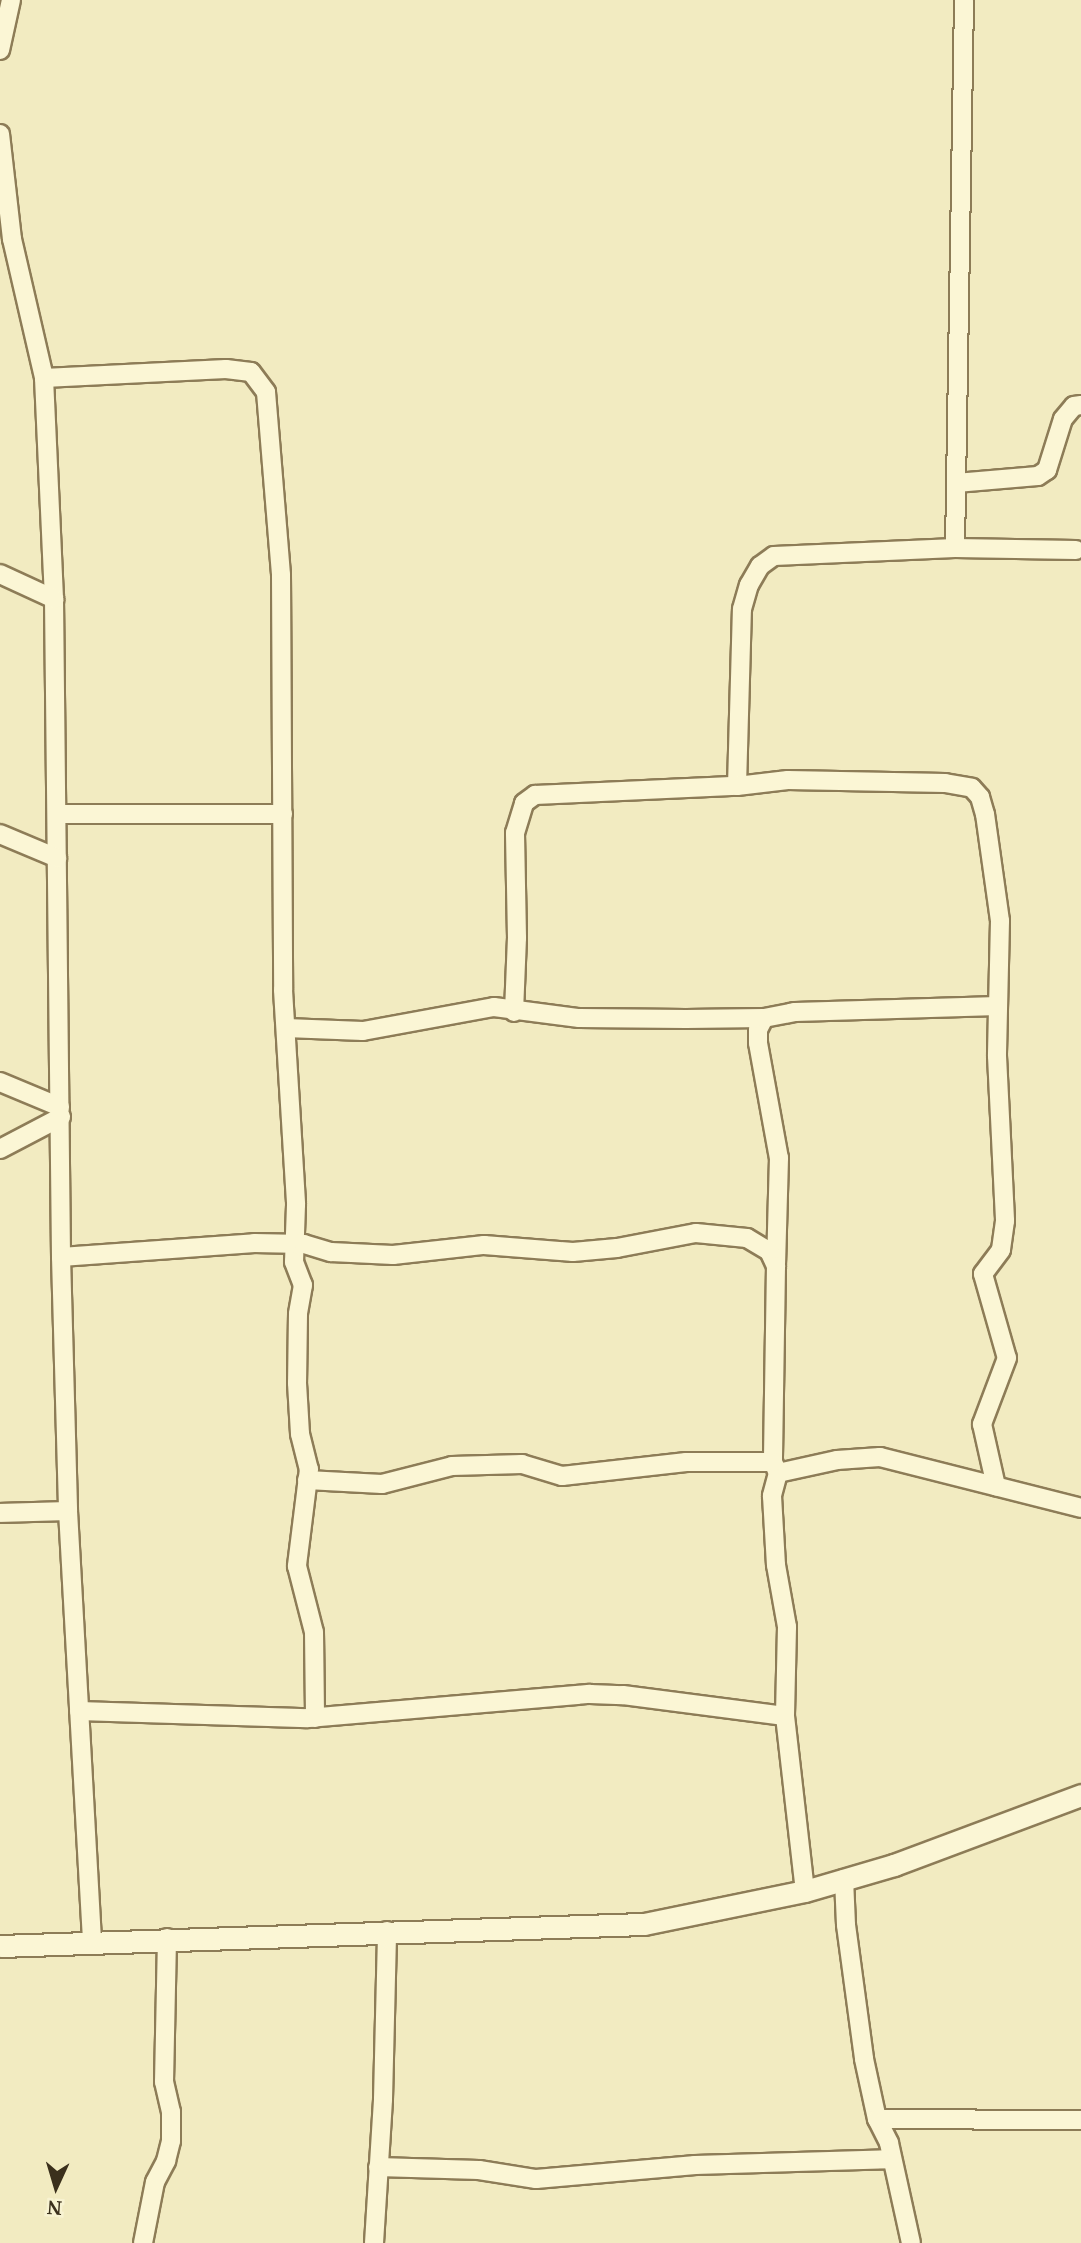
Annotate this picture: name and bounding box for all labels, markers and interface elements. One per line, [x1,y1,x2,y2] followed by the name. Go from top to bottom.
[21,2152,91,2222] north arrow
[46,2194,63,2221] text: N

